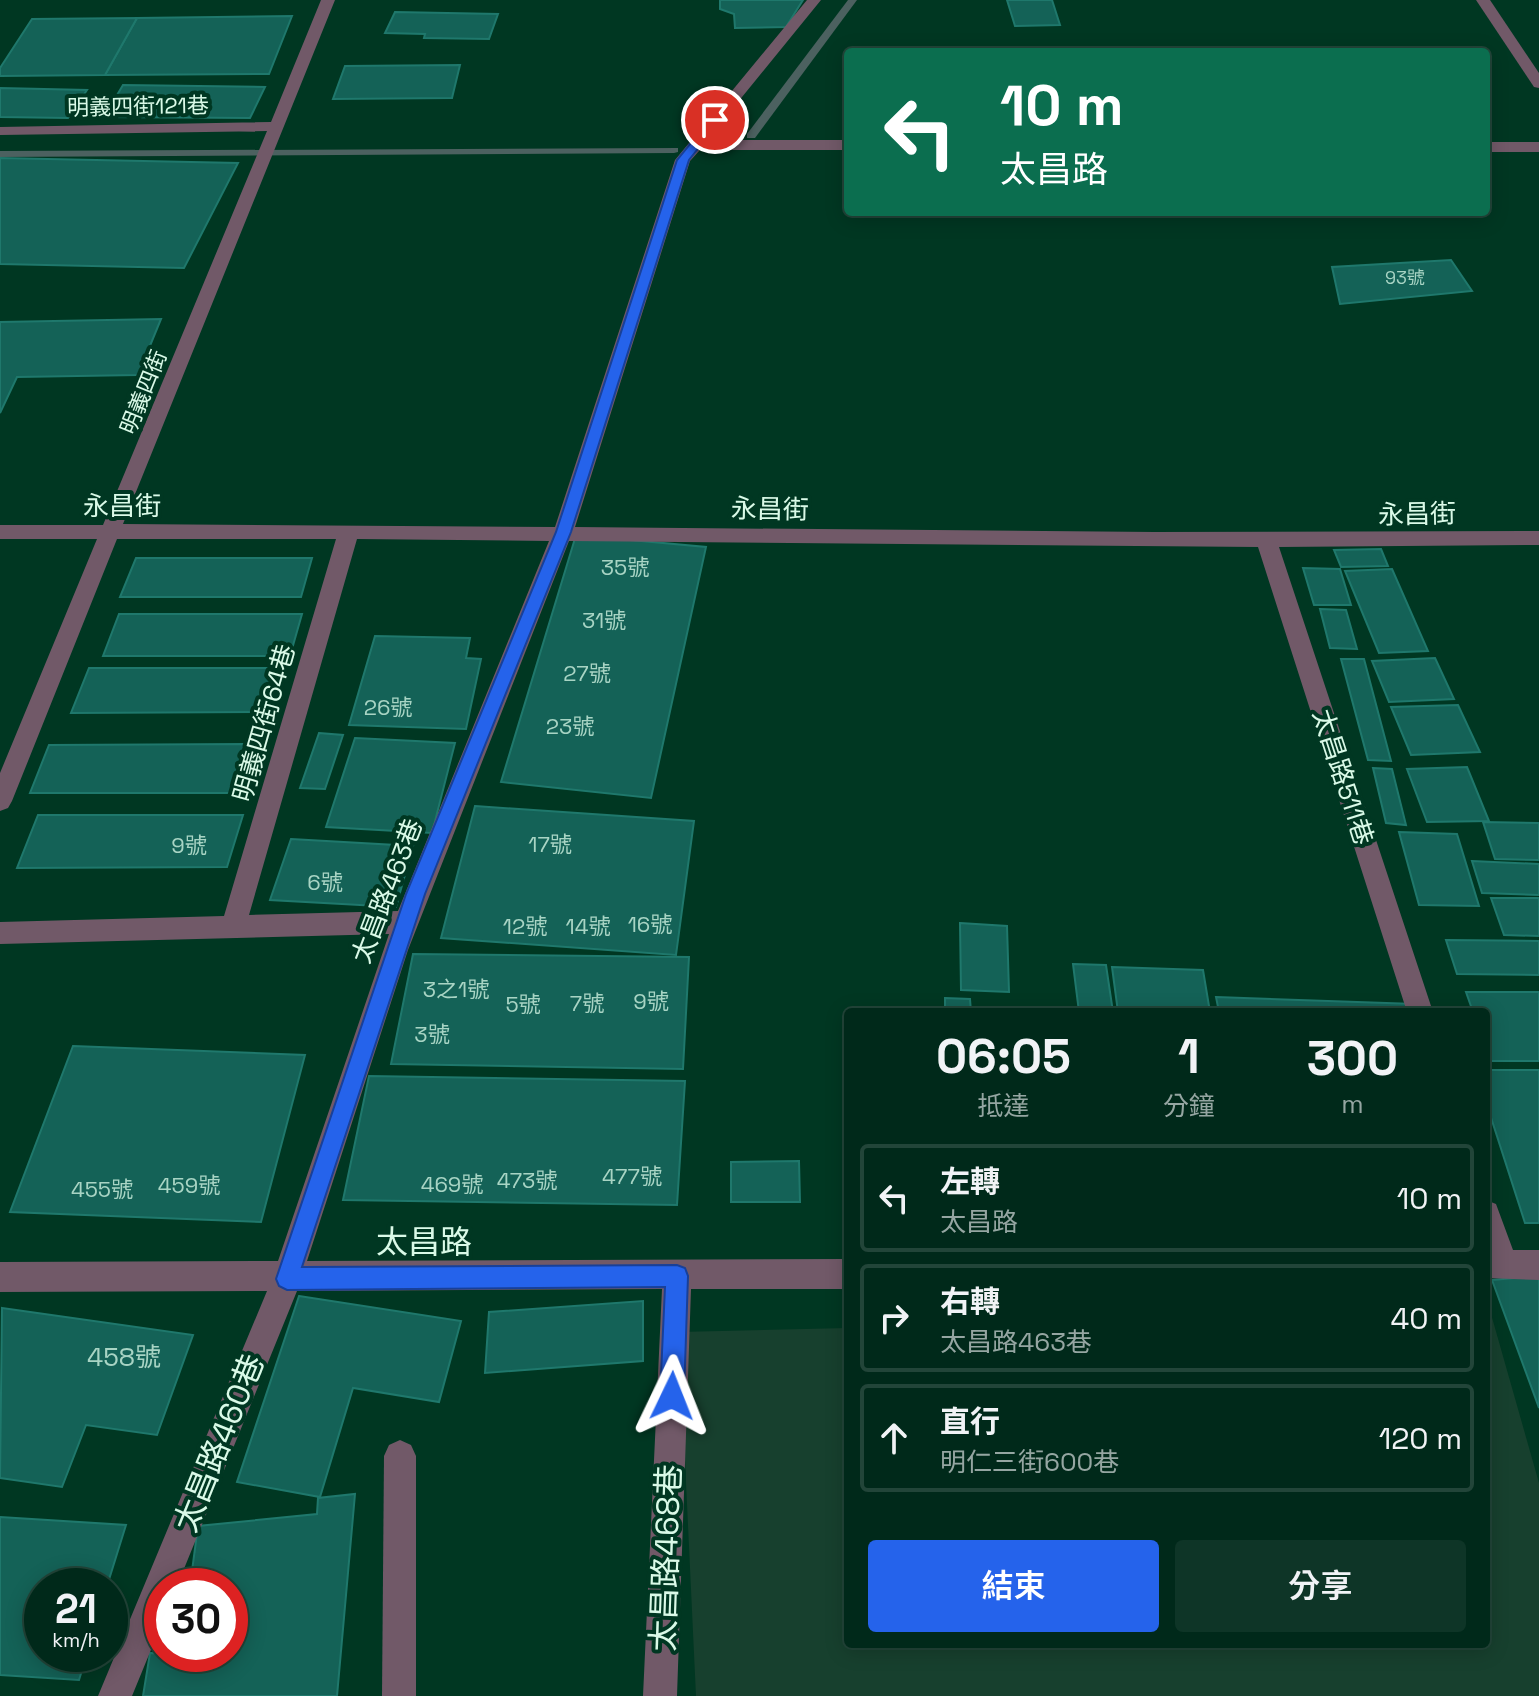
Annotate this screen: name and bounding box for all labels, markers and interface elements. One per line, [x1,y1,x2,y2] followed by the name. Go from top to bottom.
[1000,70,1124,141] text: 10 m
[868,80,972,184] icon: left
[681,86,749,154] pin
[67,91,209,121] street label: 明義四街121巷
[693,98,737,142] icon: arrive
[1000,147,1108,193] text: 太昌路
[1385,266,1425,289] house number: 93號
[114,346,172,438] street label: 明義四街
[83,489,161,523] street label: 永昌街
[731,491,809,527] street label: 永昌街
[1378,496,1456,532] street label: 永昌街
[601,553,649,581] house number: 35號
[582,606,626,634] house number: 31號
[225,640,303,806] street label: 明義四街64巷
[563,659,611,687] house number: 27號
[364,693,412,721] house number: 26號
[1305,705,1381,849] street label: 太昌路511巷
[546,712,594,740] house number: 23號
[344,814,430,968] street label: 太昌路463巷
[528,830,572,858] house number: 17號
[171,831,207,859] house number: 9號
[307,868,343,896] house number: 6號
[628,910,672,938] house number: 16號
[503,912,547,940] house number: 12號
[566,912,610,940] house number: 14號
[423,975,489,1003] house number: 3之1號
[633,987,669,1015] house number: 9號
[570,989,604,1017] house number: 7號
[505,990,541,1018] house number: 5號
[414,1020,450,1048] house number: 3號
[936,1026,1071,1087] text: 06:05
[1178,1026,1200,1087] text: 1
[1307,1028,1398,1089] text: 300
[1341,1087,1364,1121] text: m
[977,1089,1029,1123] text: 抵達
[1163,1089,1215,1123] text: 分鐘
[602,1162,662,1190] house number: 477號
[940,1162,1000,1201] text: 左轉
[497,1166,557,1194] house number: 473號
[421,1170,483,1198] house number: 469號
[158,1171,220,1199] house number: 459號
[71,1175,133,1203] house number: 455號
[872,1176,916,1220] icon: left
[1397,1179,1462,1218] text: 10 m
[940,1205,1018,1239] text: 太昌路
[376,1222,472,1262] street label: 太昌路
[940,1282,1000,1321] text: 右轉
[872,1296,916,1340] icon: right
[1391,1299,1462,1338] text: 40 m
[940,1325,1092,1359] text: 太昌路463巷
[87,1340,161,1374] house number: 458號
[165,1348,273,1538] street label: 太昌路460巷
[630,1354,714,1438] position arrow
[940,1402,1000,1441] text: 直行
[872,1416,916,1460] icon: ahead
[1379,1419,1462,1458] text: 120 m
[940,1445,1119,1479] text: 明仁三街600巷
[643,1464,689,1652] street label: 太昌路468巷
[868,1540,1159,1632] button: 結束
[1175,1540,1466,1632] button: 分享
[144,1568,248,1672] speed limit sign: 30
[55,1584,97,1635] text: 21
[52,1627,100,1653] text: km/h

